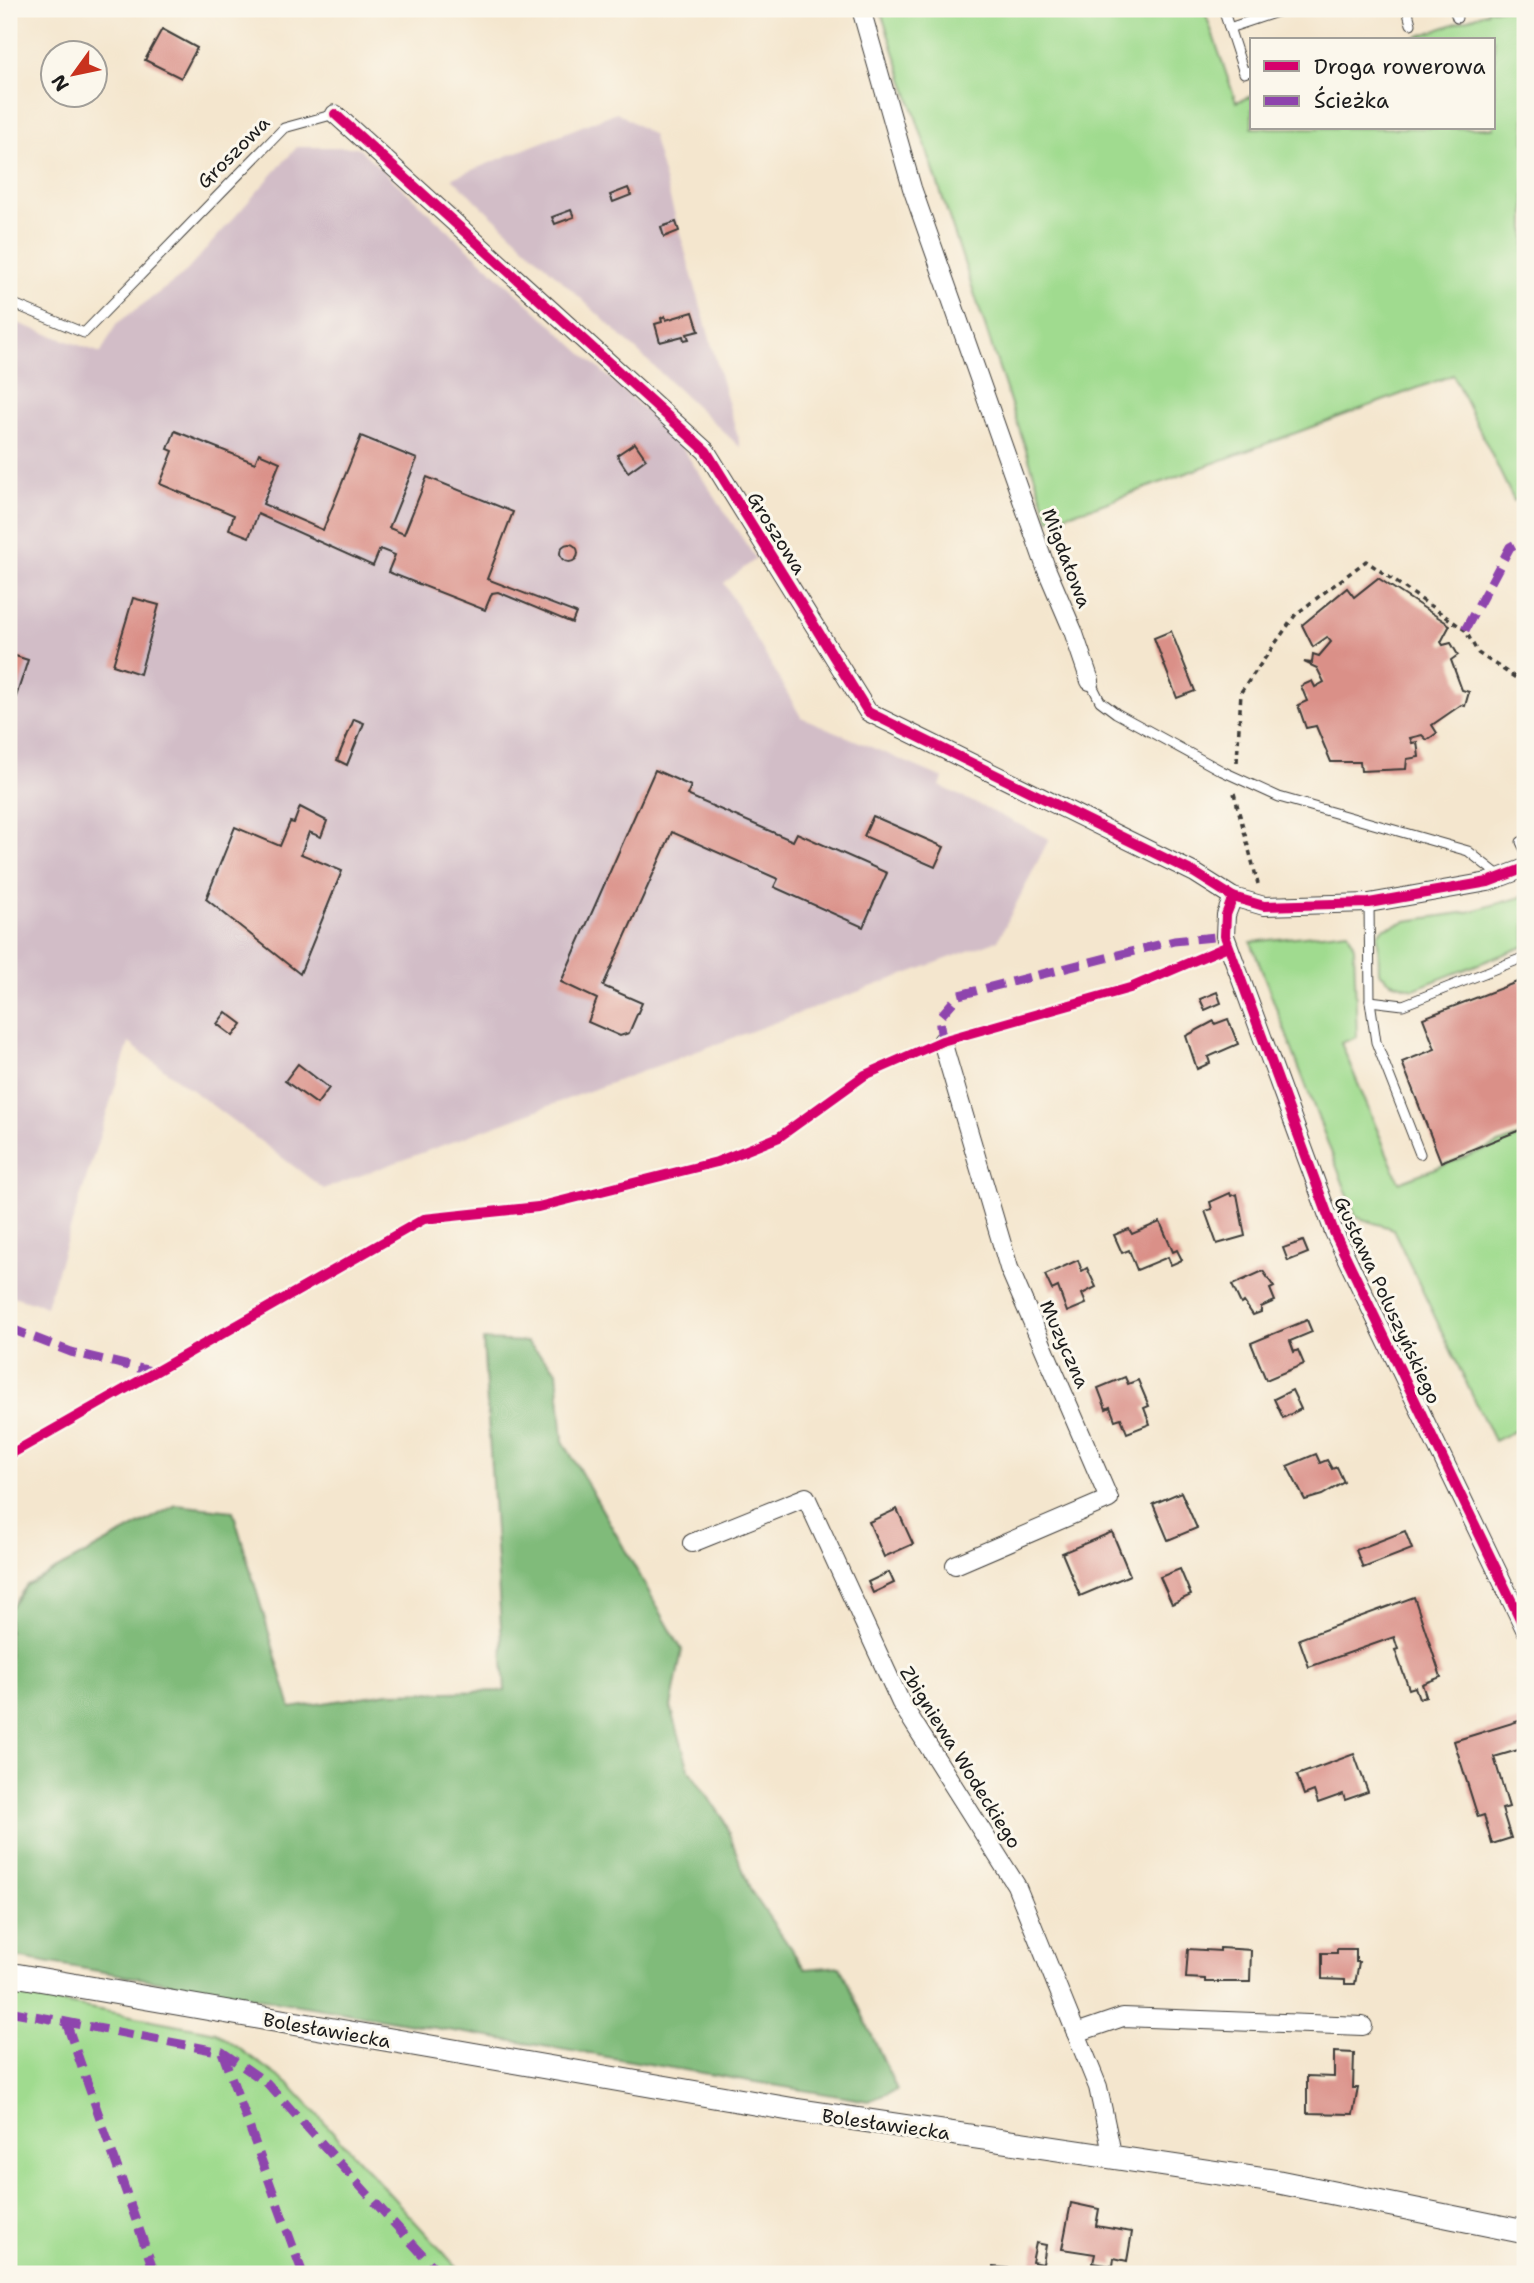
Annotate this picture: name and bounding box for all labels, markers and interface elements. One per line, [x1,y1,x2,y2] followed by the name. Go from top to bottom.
[38,38,108,108] north arrow
[1250,38,1496,130] legend
[1314,53,1486,81] text: Droga rowerowa
[46,70,75,96] text: N
[1314,86,1389,115] text: Ścieżka
[192,111,275,194] street label: Groszowa
[741,487,812,579] street label: Groszowa
[1036,505,1097,612] street label: Migdałowa
[1328,1192,1447,1408] street label: Gustawa Poluszyńskiego
[1034,1296,1095,1392] street label: Muzyczna
[894,1661,1027,1853] street label: Zbigniewa Wodeckiego
[261,2007,393,2054] street label: Bolesławiecka
[820,2103,952,2146] street label: Bolesławiecka

